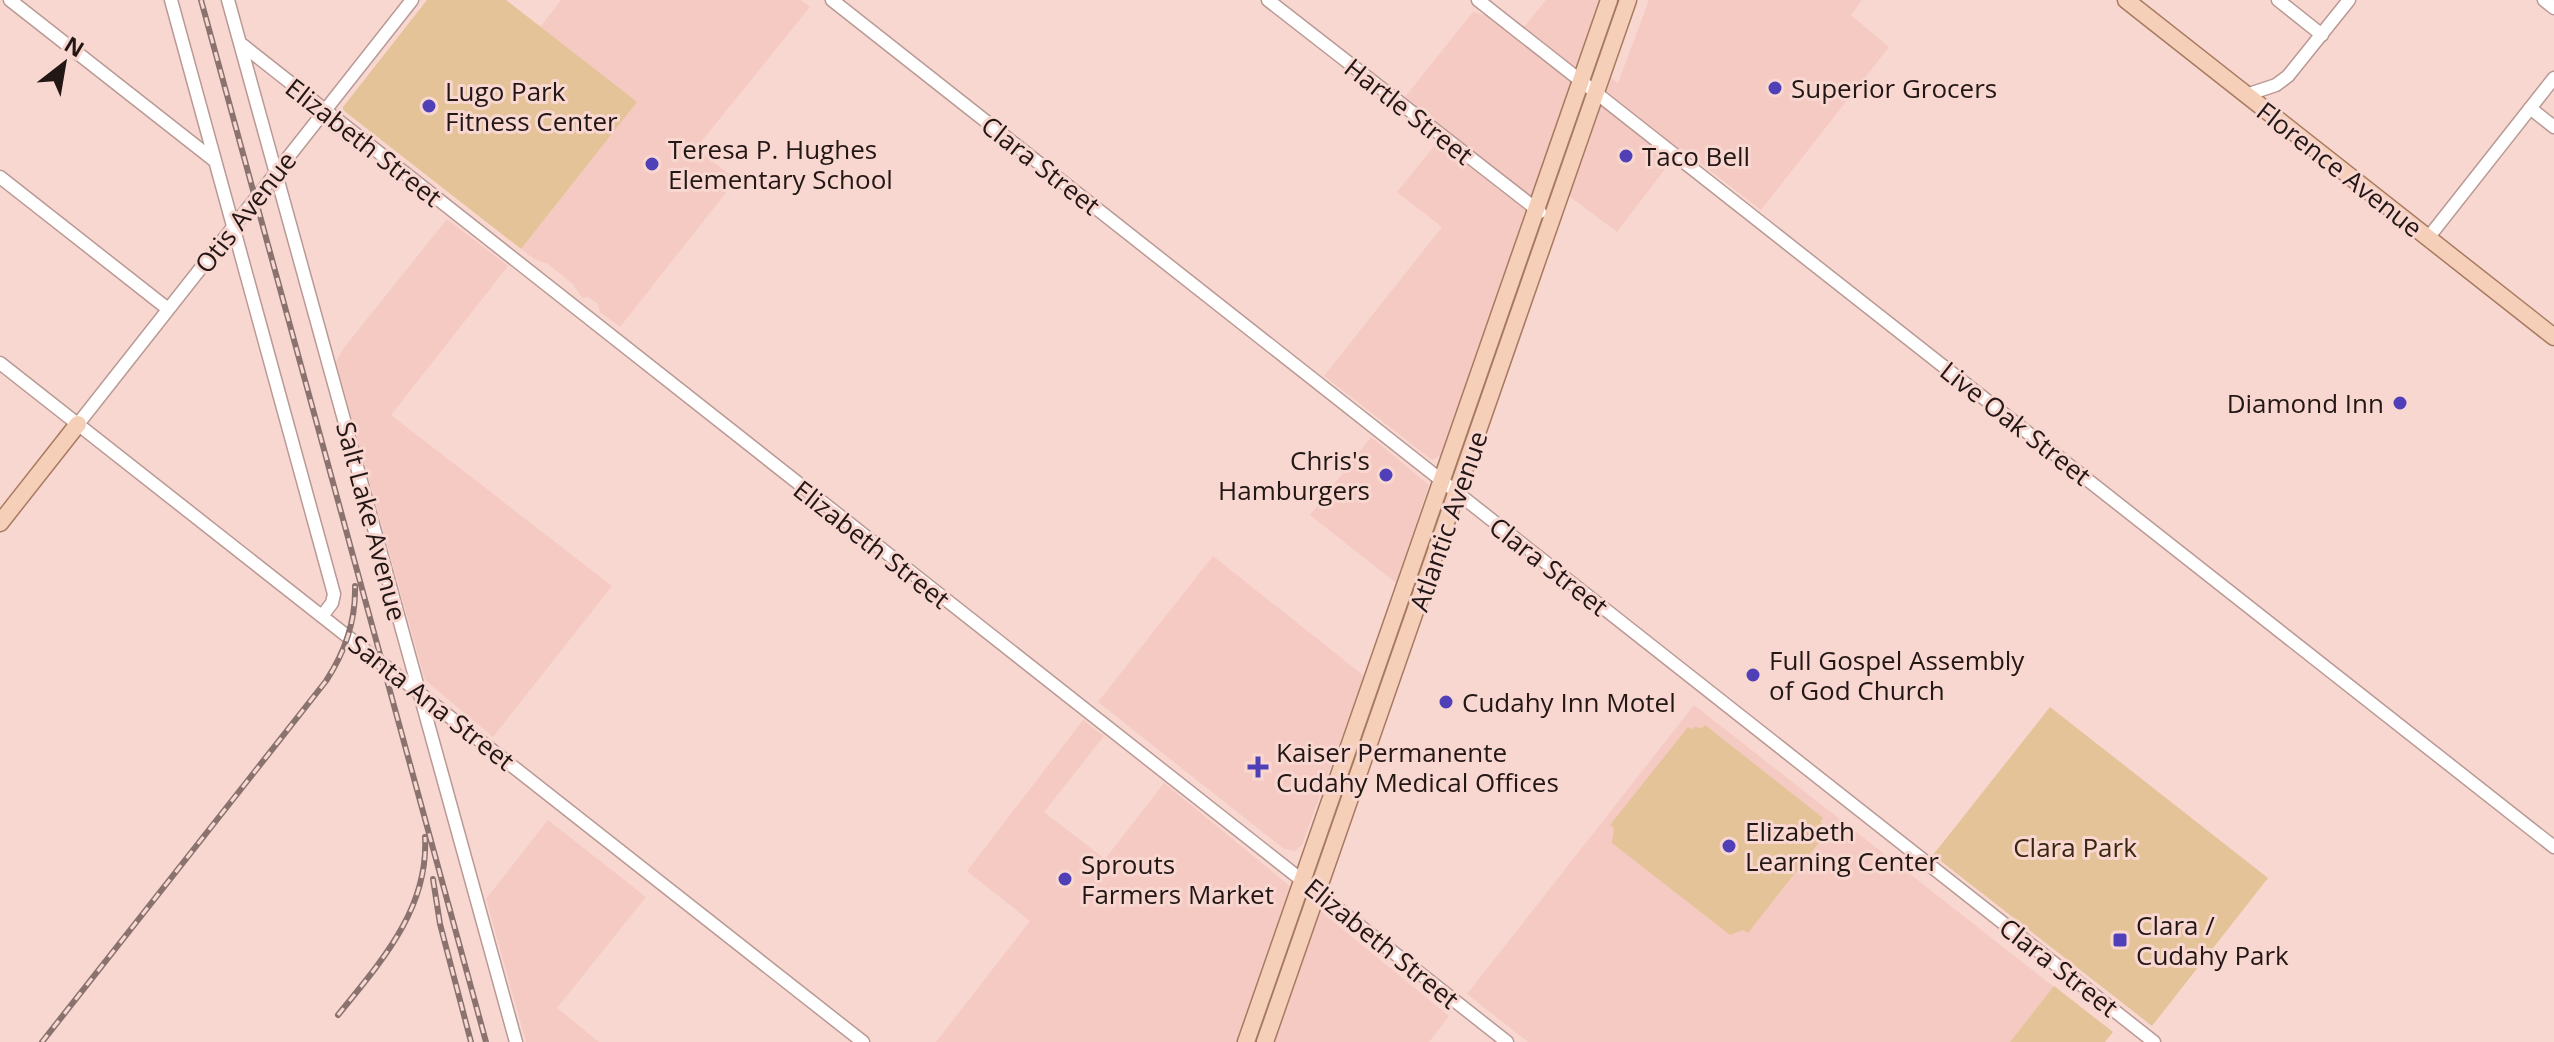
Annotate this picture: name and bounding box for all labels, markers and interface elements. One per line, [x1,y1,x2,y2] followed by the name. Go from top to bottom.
[24,24,104,104] north arrow
[59,29,90,63] text: N
[1337,49,1481,173] street label: Hartle Street
[278,70,450,214] street label: Elizabeth Street
[1791,70,1997,106] place label: Superior Grocers
[445,73,618,139] place label: Lugo Park Fitness Center
[1766,79,1784,97] marker: Superior Grocers
[2250,93,2430,245] street label: Florence Avenue
[420,97,438,115] marker: Lugo Park Fitness Center
[974,107,1108,223] street label: Clara Street
[668,131,893,197] place label: Teresa P. Hughes Elementary School
[1642,138,1750,174] place label: Taco Bell
[186,144,304,280] street label: Otis Avenue
[1617,147,1635,165] marker: Taco Bell
[643,155,661,173] marker: Teresa P. Hughes Elementary School
[1933,353,2099,493] street label: Live Oak Street
[2227,385,2384,421] place label: Diamond Inn
[2391,394,2409,412] marker: Diamond Inn
[328,417,416,625] street label: Salt Lake Avenue
[1400,426,1496,616] street label: Atlantic Avenue
[1218,442,1370,508] place label: Chris's Hamburgers
[1377,466,1395,484] marker: Chris's Hamburgers
[786,472,958,616] street label: Elizabeth Street
[1482,508,1616,624] street label: Clara Street
[342,626,522,778] street label: Santa Ana Street
[1769,642,2025,708] place label: Full Gospel Assembly of God Church
[1744,666,1762,684] marker: Full Gospel Assembly of God Church
[1462,684,1676,720] place label: Cudahy Inn Motel
[1437,693,1455,711] marker: Cudahy Inn Motel
[1276,734,1559,800] place label: Kaiser Permanente Cudahy Medical Offices
[1247,756,1269,778] marker: Kaiser Permanente Cudahy Medical Offices
[1745,813,1939,879] place label: Elizabeth Learning Center
[2013,829,2137,865] park label: Clara Park
[1720,837,1738,855] marker: Elizabeth Learning Center
[1081,846,1274,912] place label: Sprouts Farmers Market
[1297,869,1467,1017] street label: Elizabeth Street
[1056,870,1074,888] marker: Sprouts Farmers Market
[2136,907,2289,973] place label: Clara / Cudahy Park
[1992,909,2126,1025] street label: Clara Street
[2111,931,2129,949] marker: Clara / Cudahy Park

